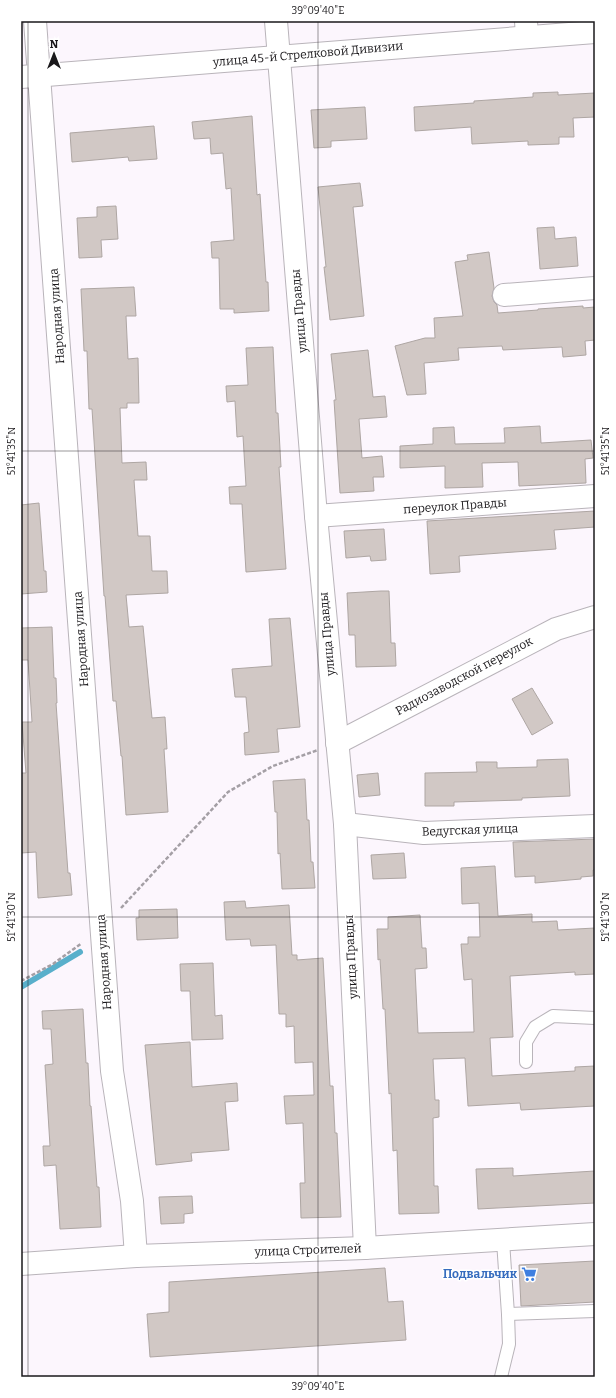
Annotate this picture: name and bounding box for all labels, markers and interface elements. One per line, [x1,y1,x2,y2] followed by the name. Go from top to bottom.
[292,5,344,17] text: 39°09'40"E
[34,34,74,74] north arrow
[50,38,59,51] text: N
[211,39,404,69] street label: улица 45-й Стрелковой Дивизии
[47,267,67,364] street label: Народная улица
[288,268,310,355] street label: улица Правды
[6,427,18,475] text: 51°41'35"N
[600,427,612,475] text: 51°41'35"N
[403,495,508,517] street label: переулок Правды
[71,590,91,687] street label: Народная улица
[316,591,338,678] street label: улица Правды
[393,634,535,718] street label: Радиозаводской переулок
[422,821,519,839] street label: Ведугская улица
[6,892,18,942] text: 51°41'30"N
[600,892,612,942] text: 51°41'30"N
[94,913,114,1010] street label: Народная улица
[342,914,360,1000] street label: улица Правды
[253,1241,362,1259] street label: улица Строителей
[520,1265,538,1283] supermarket icon: Подвальчик
[443,1267,518,1281] place label: Подвальчик
[292,1381,344,1393] text: 39°09'40"E

